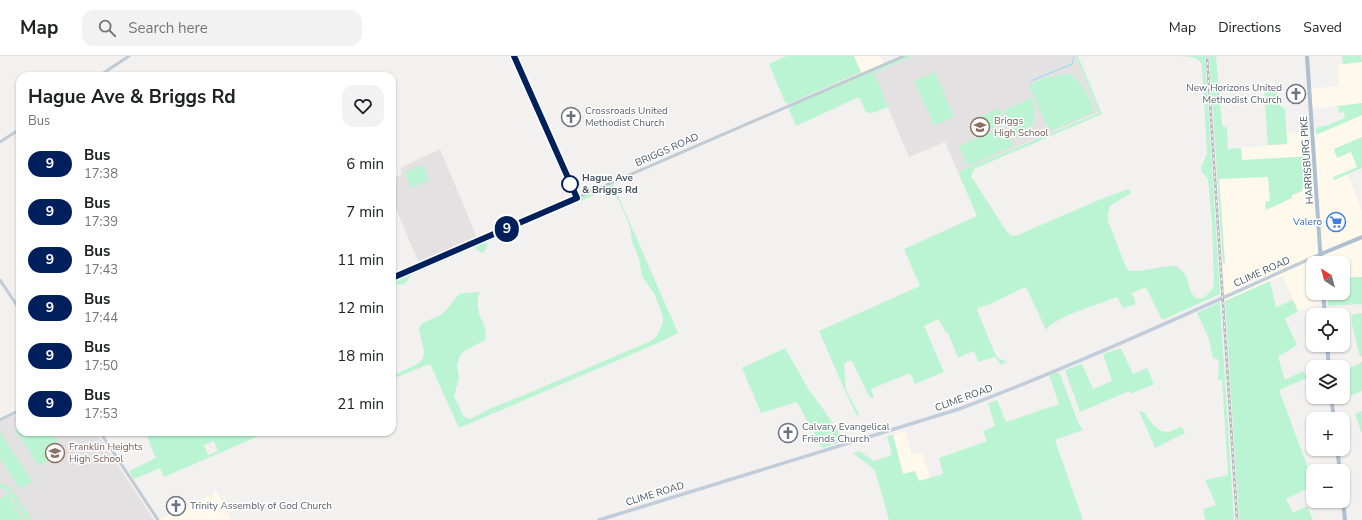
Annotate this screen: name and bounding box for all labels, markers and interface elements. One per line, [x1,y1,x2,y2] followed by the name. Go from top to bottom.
[82,10,362,46] search box
[20,15,58,41] text: Map
[96,17,118,39] icon: search
[128,18,208,38] text: Search here
[1169,18,1196,37] text: Map
[1218,18,1281,37] text: Directions
[1303,18,1342,37] text: Saved
[1186,81,1282,107] place label: New Horizons United Methodist Church
[1285,83,1307,105] church icon: New Horizons United Methodist Church
[28,84,236,110] text: Hague Ave & Briggs Rd
[342,85,384,127] button: heart
[585,104,668,130] place label: Crossroads United Methodist Church
[560,106,582,128] church icon: Crossroads United Methodist Church
[28,112,50,130] text: Bus
[994,114,1049,140] place label: Briggs High School
[1297,115,1317,205] street label: HARRISBURG PIKE
[969,116,991,138] school or university icon: Briggs High School
[633,130,701,170] street label: BRIGGS ROAD
[84,145,110,165] text: Bus
[46,154,54,173] text: 9
[346,154,384,174] text: 6 min
[84,165,118,183] text: 17:38
[582,171,638,197] place label: Hague Ave & Briggs Rd
[561,175,579,193] marker: Hague Ave & Briggs Rd
[84,193,110,213] text: Bus
[46,202,54,221] text: 9
[346,202,384,222] text: 7 min
[1325,211,1347,233] supermarket icon: Valero
[84,213,118,231] text: 17:39
[1292,215,1322,229] place label: Valero
[494,216,520,242] line badge: 9
[503,219,511,238] text: 9
[84,241,110,261] text: Bus
[46,250,54,269] text: 9
[337,250,384,270] text: 11 min
[1231,253,1293,291] street label: CLIME ROAD
[1306,256,1350,300] north arrow
[1306,256,1350,508] map controls
[84,261,118,279] text: 17:43
[84,289,110,309] text: Bus
[46,298,54,317] text: 9
[337,298,384,318] text: 12 min
[1306,308,1350,352] button: locate
[84,309,118,327] text: 17:44
[84,337,110,357] text: Bus
[46,346,54,365] text: 9
[337,346,384,366] text: 18 min
[84,357,118,375] text: 17:50
[1306,360,1350,404] button: layers
[933,381,995,415] street label: CLIME ROAD
[84,385,110,405] text: Bus
[46,394,54,413] text: 9
[337,394,384,414] text: 21 min
[84,405,118,423] text: 17:53
[1306,412,1350,456] button: +
[802,420,890,446] place label: Calvary Evangelical Friends Church
[777,422,799,444] church icon: Calvary Evangelical Friends Church
[69,440,143,466] place label: Franklin Heights High School
[44,442,66,464] school or university icon: Franklin Heights High School
[1306,464,1350,508] button: −
[624,478,686,510] street label: CLIME ROAD
[165,495,187,517] church icon: Trinity Assembly of God Church
[190,499,332,513] place label: Trinity Assembly of God Church

